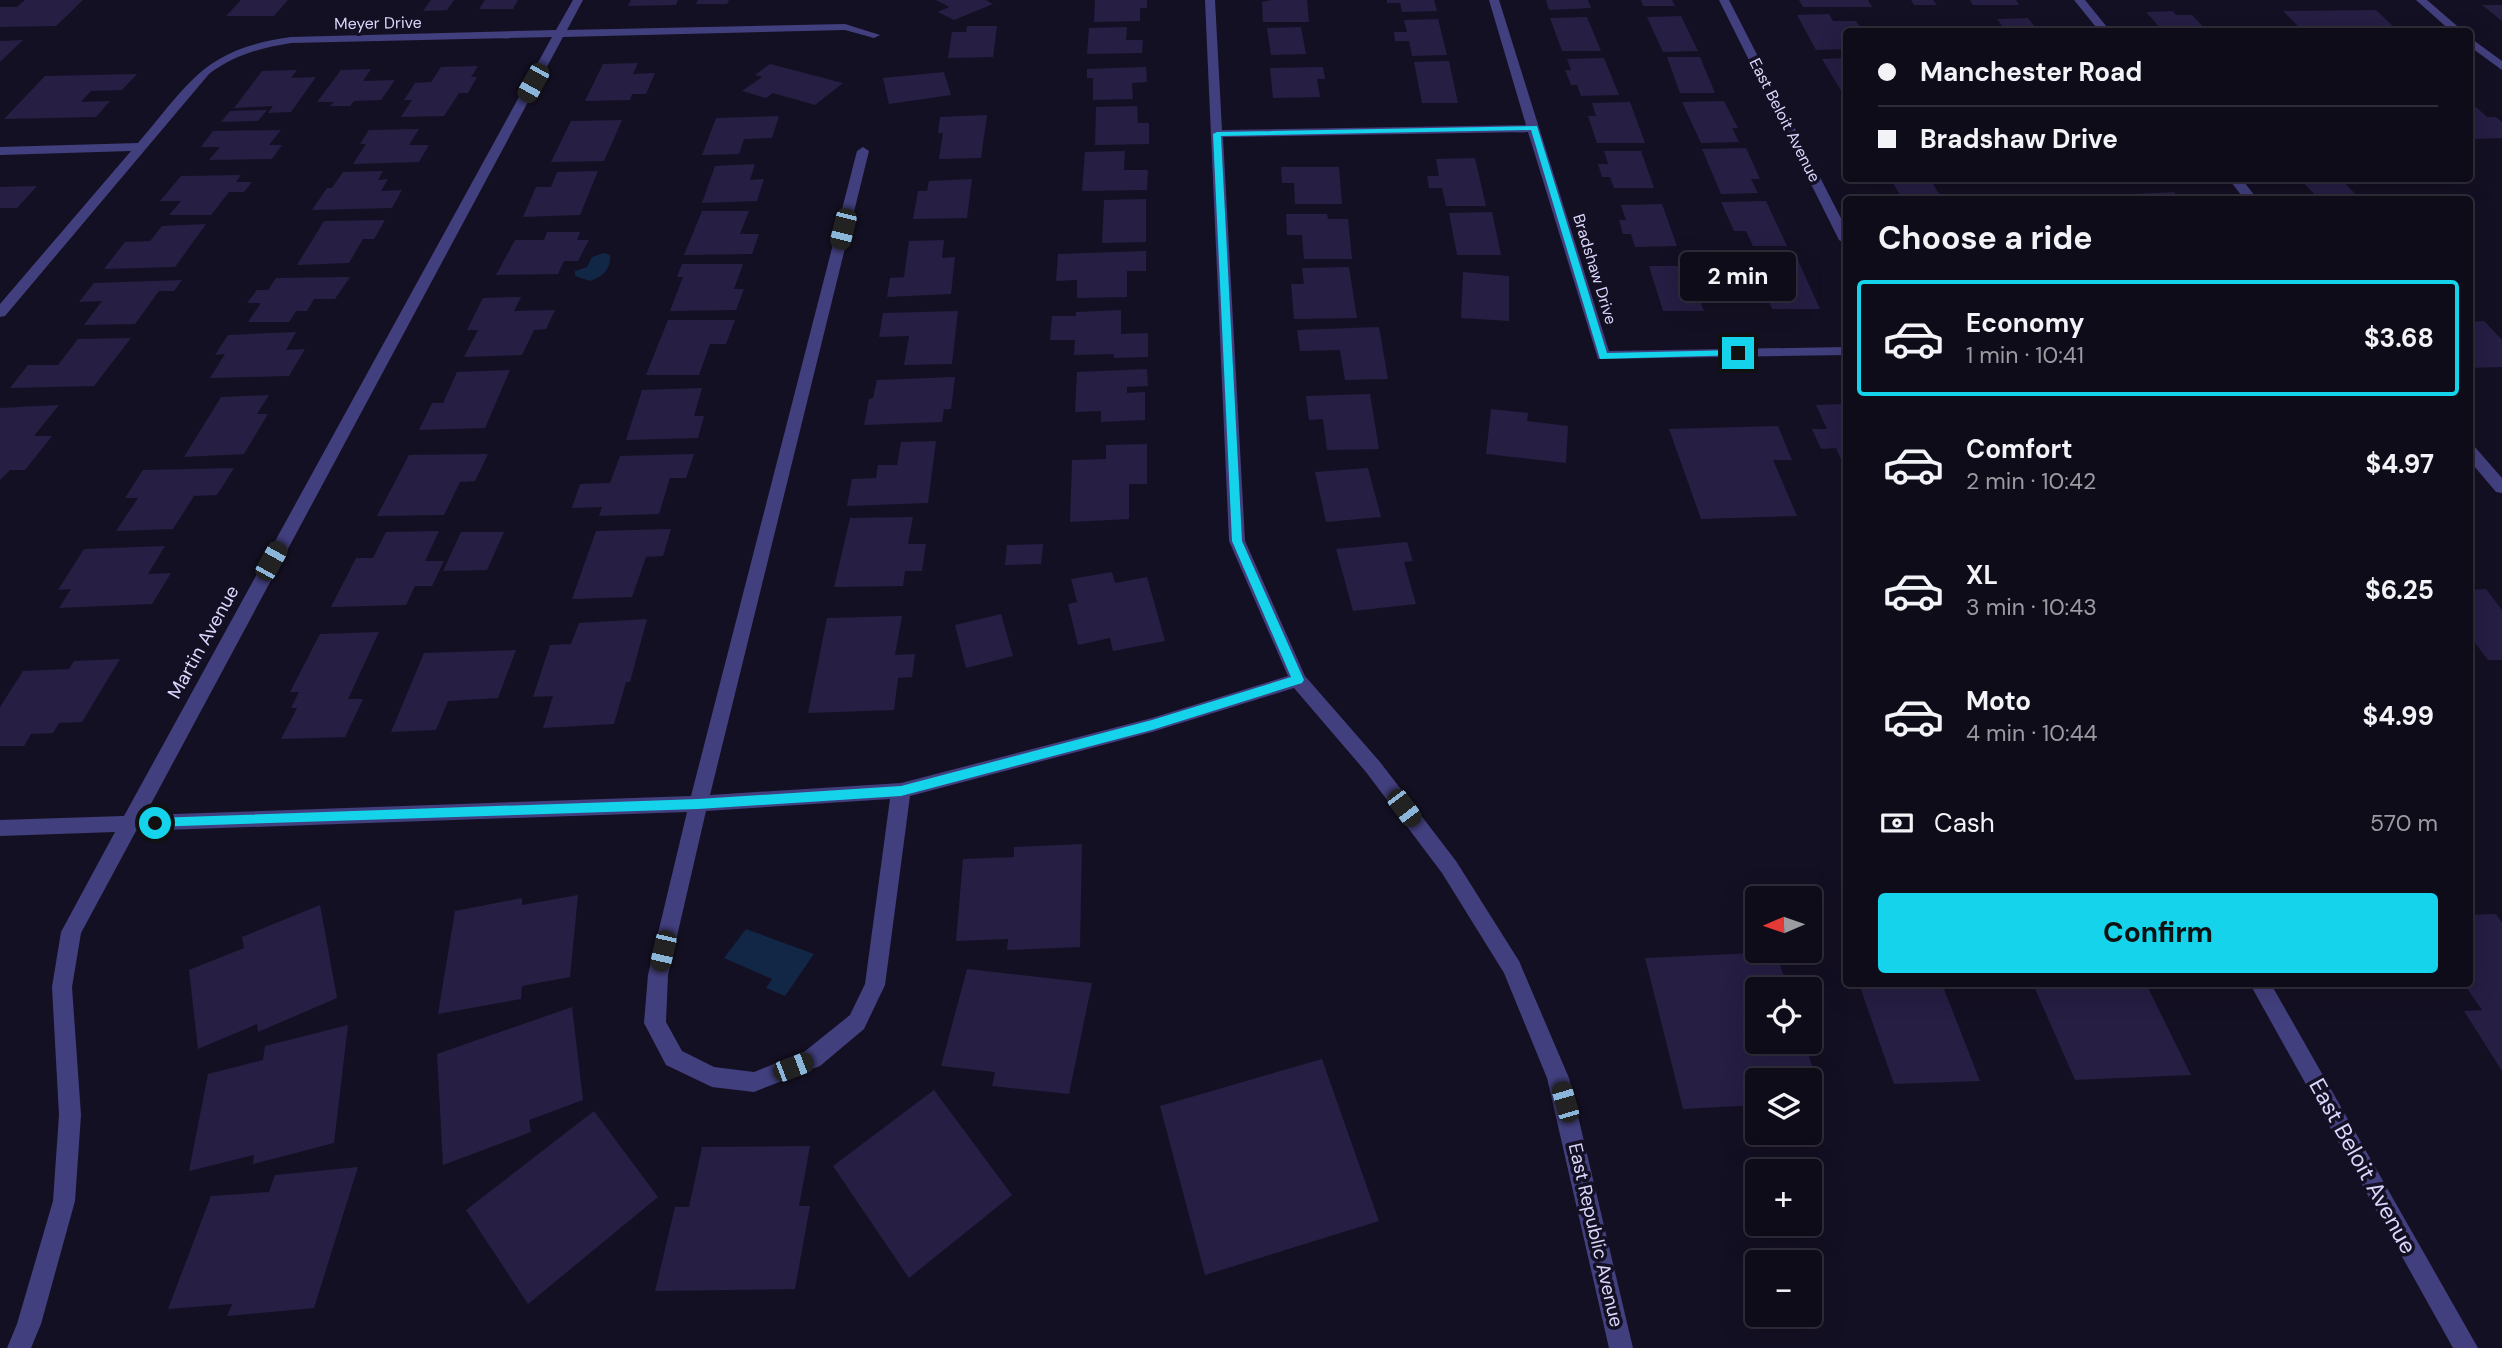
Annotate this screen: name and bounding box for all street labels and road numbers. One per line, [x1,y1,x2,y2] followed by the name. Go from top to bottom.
[334,12,422,34] street label: Meyer Drive
[1745,54,1825,186] street label: East Beloit Avenue
[1568,211,1622,327] street label: Bradshaw Drive
[162,581,244,703] street label: Martin Avenue
[2302,1073,2424,1259] street label: East Beloit Avenue
[1563,1141,1629,1329] street label: East Republic Avenue

